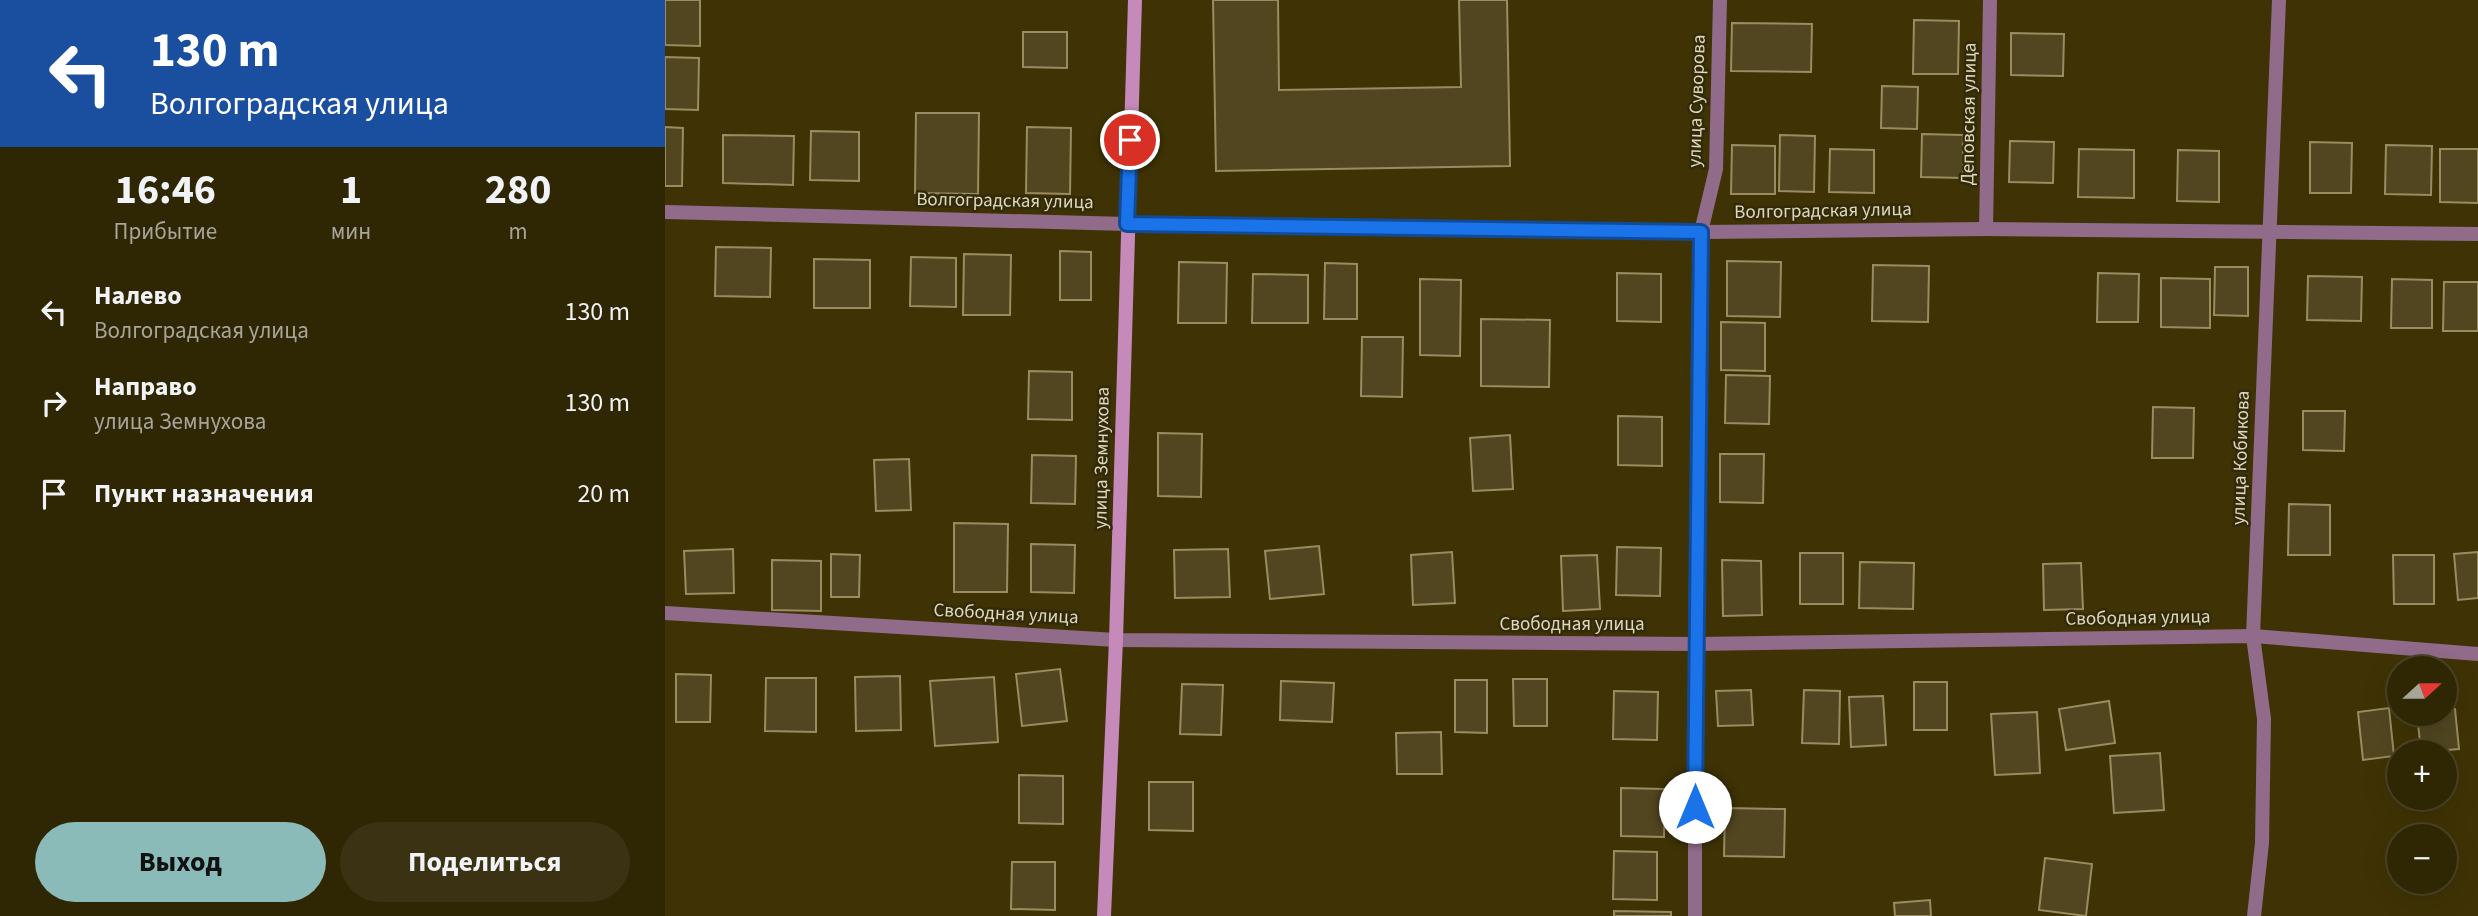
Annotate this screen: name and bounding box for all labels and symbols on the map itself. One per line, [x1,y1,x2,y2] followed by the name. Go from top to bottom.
[1681,34,1713,168] street label: улица Суворова
[1954,42,1984,186] street label: Деповская улица
[1100,110,1160,170] pin
[916,186,1094,216] street label: Волгоградская улица
[1734,196,1912,226] street label: Волгоградская улица
[1087,387,1117,529] street label: улица Земнухова
[2225,390,2257,526] street label: улица Кобикова
[933,597,1079,631] street label: Свободная улица
[2065,603,2211,633] street label: Свободная улица
[1499,611,1645,638] street label: Свободная улица
[2387,656,2457,726] north arrow
[1658,770,1732,844] position arrow

